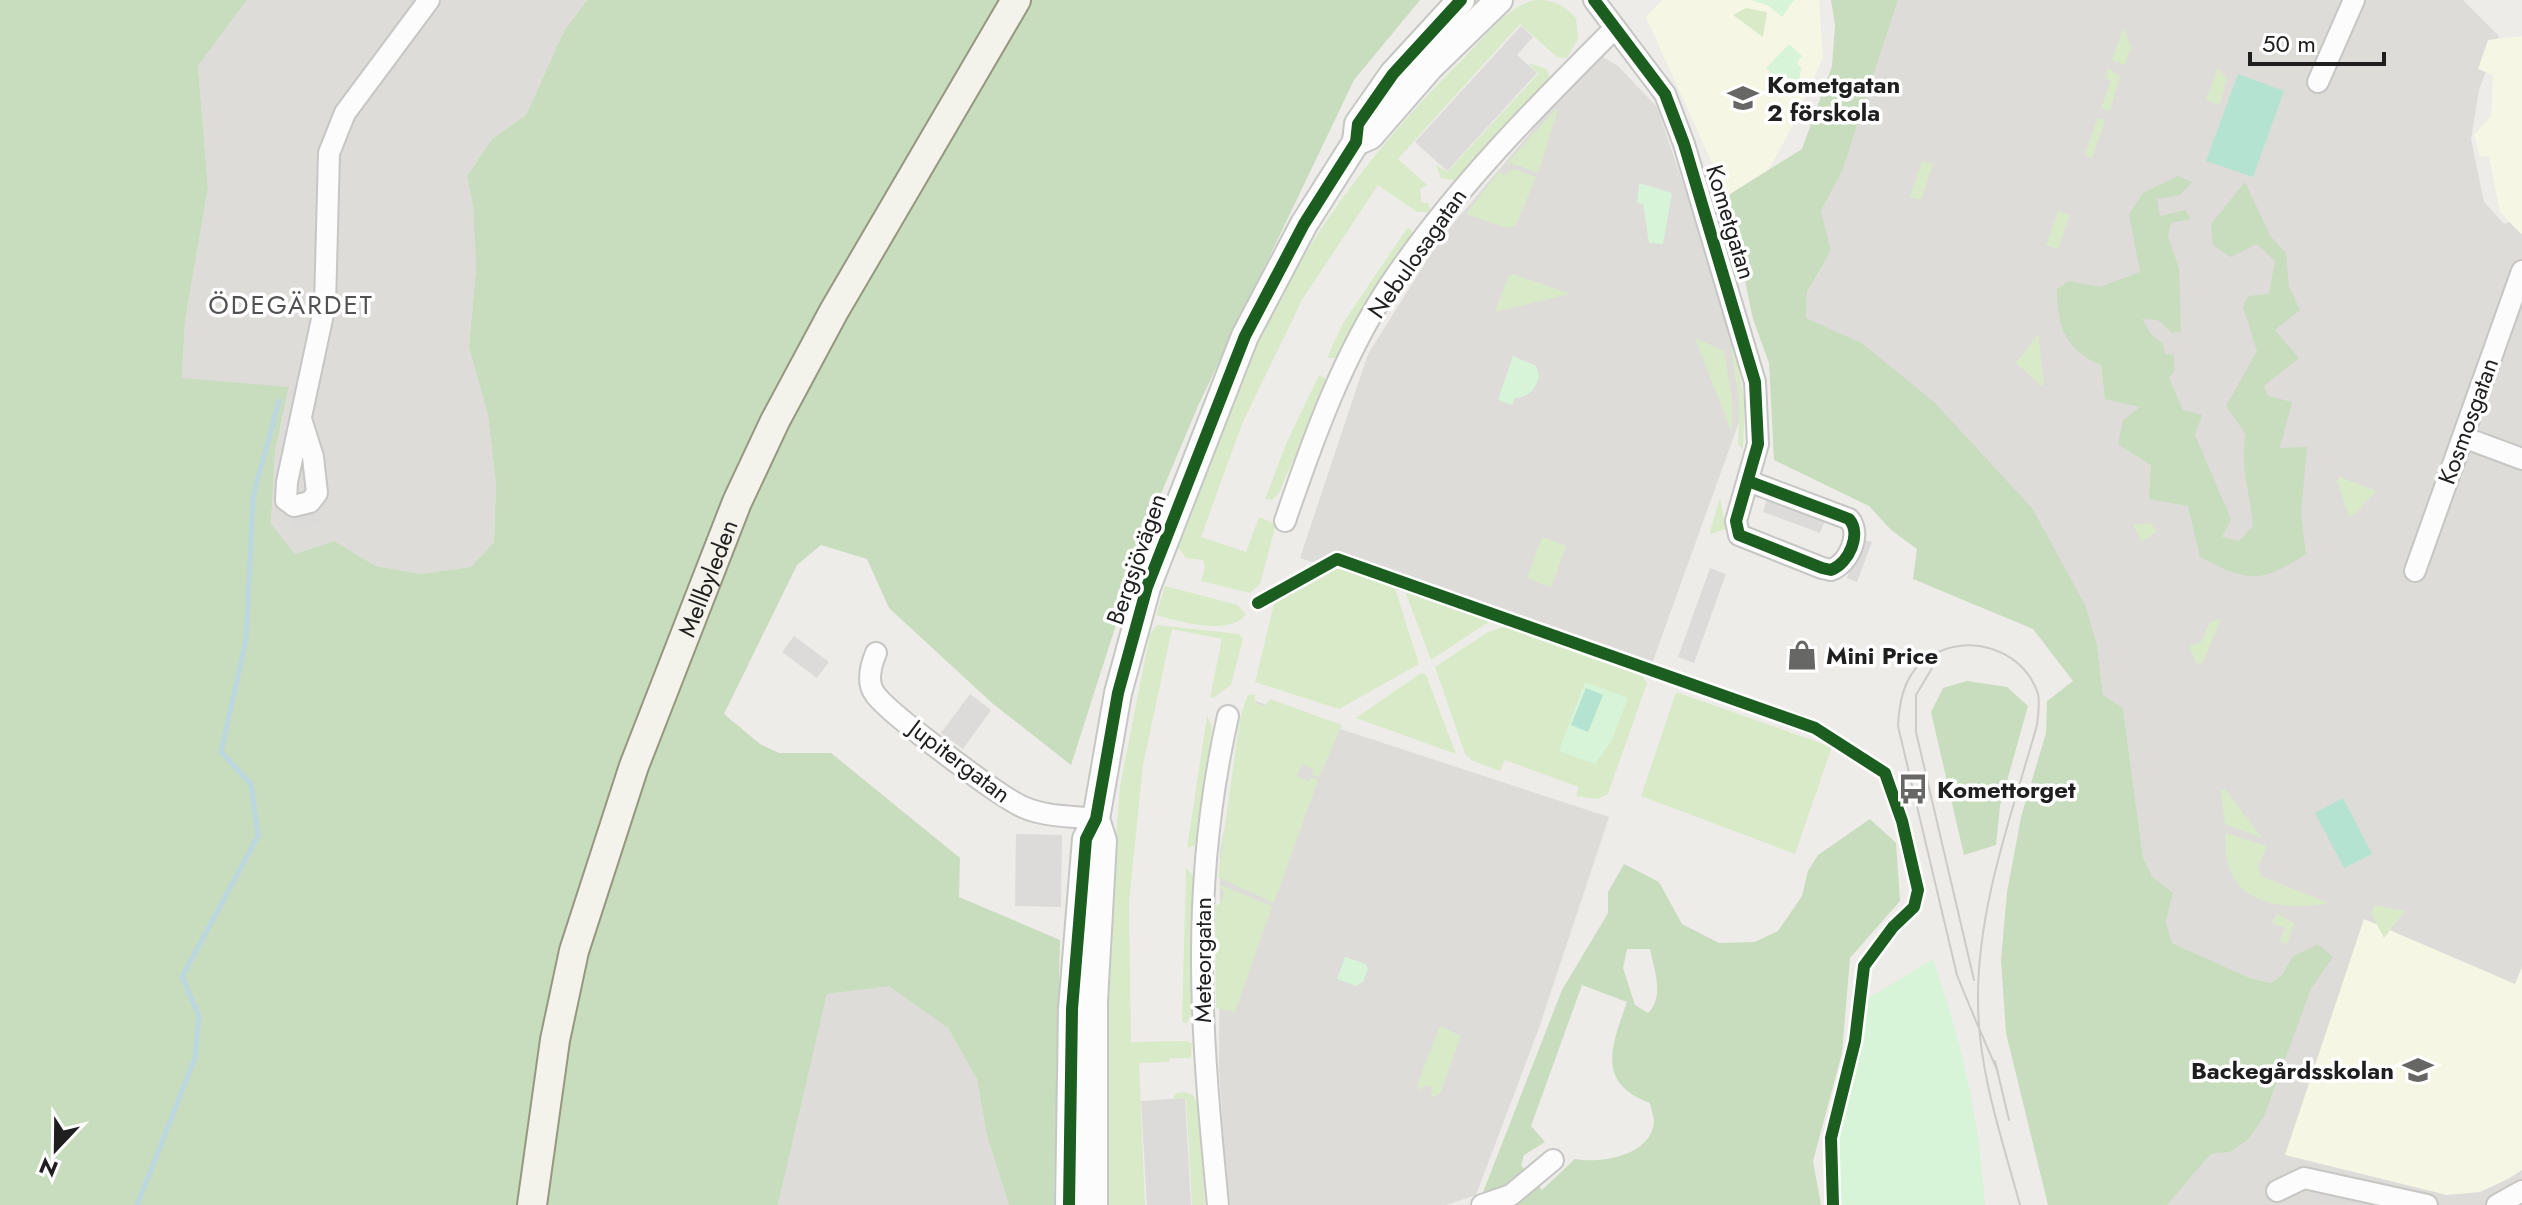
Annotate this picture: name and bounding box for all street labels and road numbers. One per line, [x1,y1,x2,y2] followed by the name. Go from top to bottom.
[1697,160,1765,284] street label: Kometgatan
[1359,181,1475,325] street label: Nebulosagatan
[2429,353,2507,489] street label: Kosmosgatan
[1097,489,1175,629] street label: Bergsjövägen
[669,514,746,642] street label: Mellbyleden
[899,709,1018,811] street label: Jupitergatan
[1185,897,1220,1023] street label: Meteorgatan

